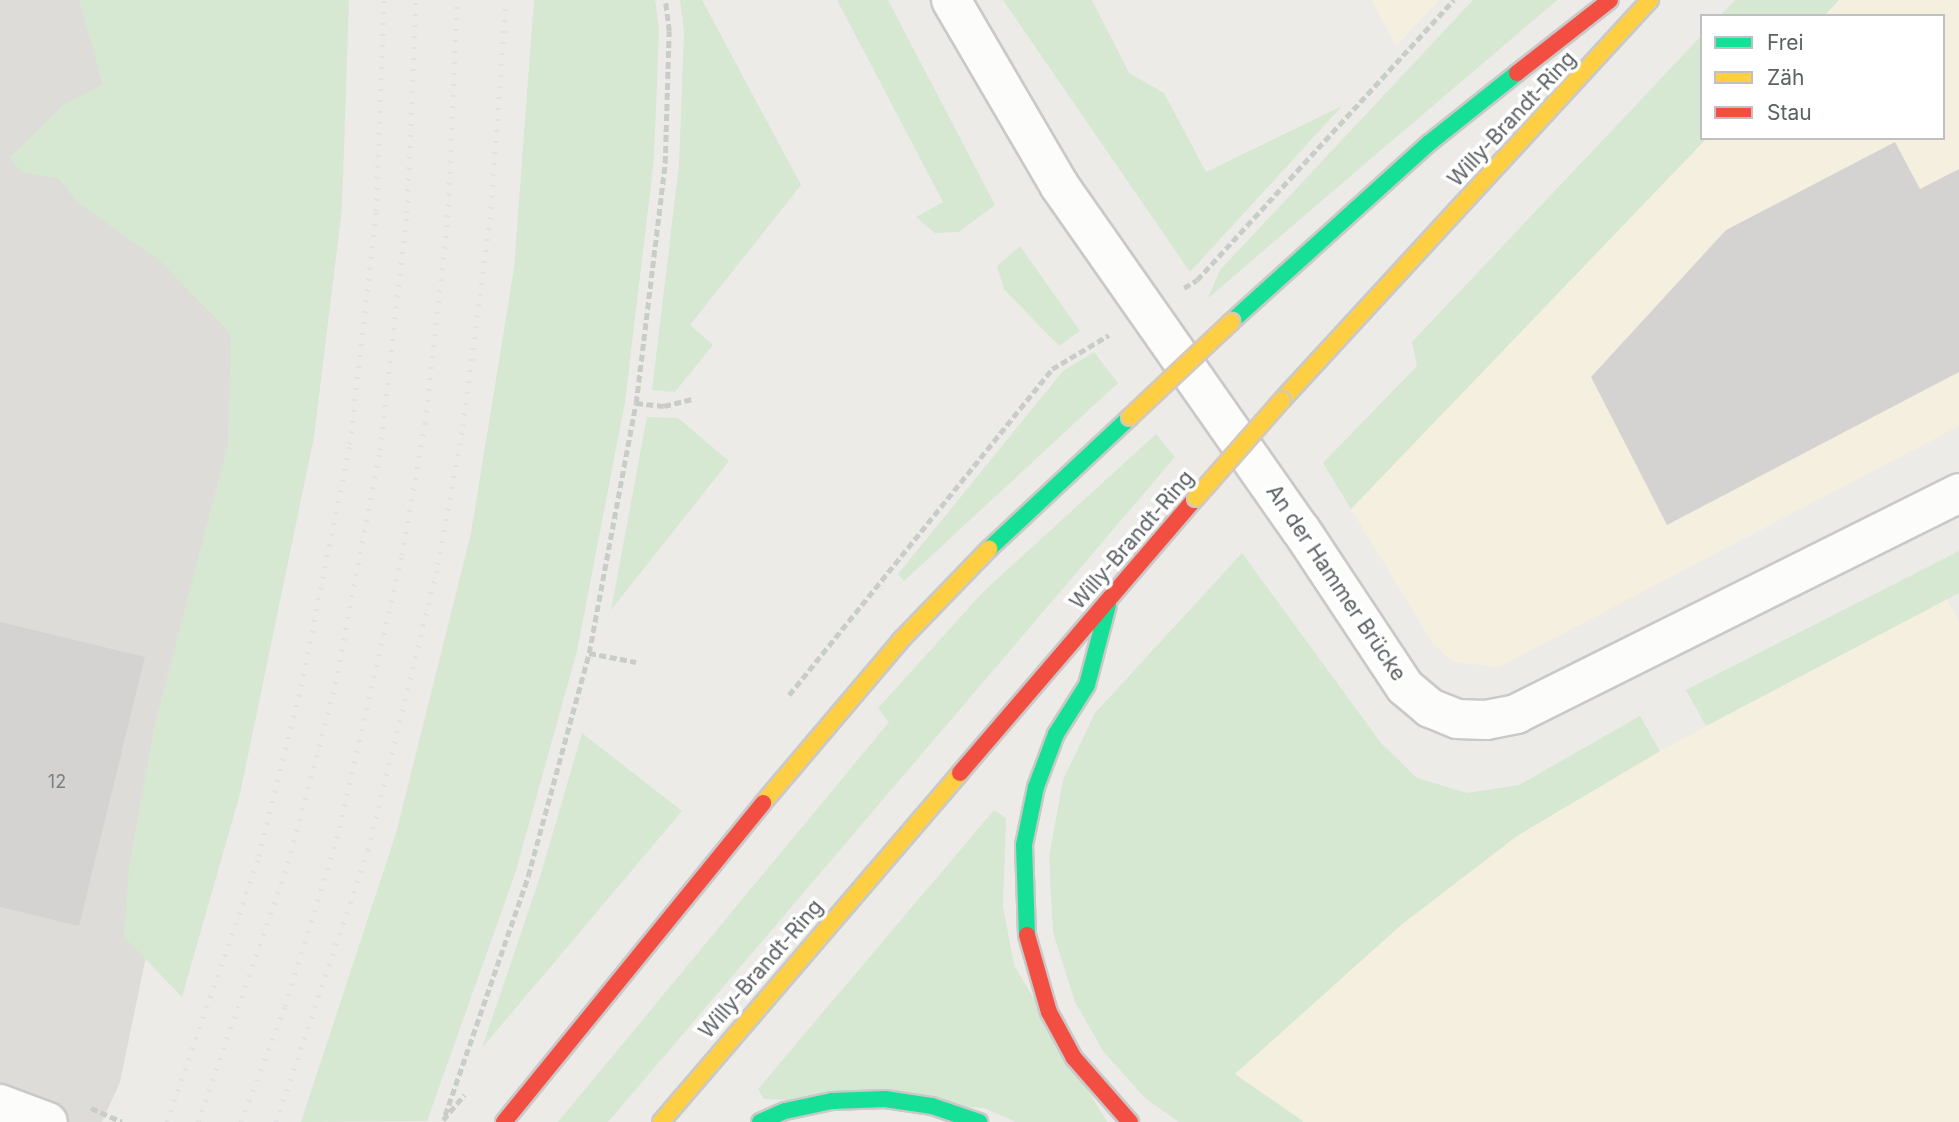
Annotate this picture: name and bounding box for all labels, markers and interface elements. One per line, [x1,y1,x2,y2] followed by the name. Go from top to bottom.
[1700,14,1945,140] legend
[1767,30,1804,55] text: Frei
[1443,46,1581,192] street label: Willy-Brandt-Ring
[1767,65,1804,90] text: Zäh
[1767,100,1812,125] text: Stau
[1065,465,1199,615] street label: Willy-Brandt-Ring
[1261,480,1411,686] street label: An der Hammer Brücke
[48,771,66,793] house number: 12
[694,894,828,1044] street label: Willy-Brandt-Ring

